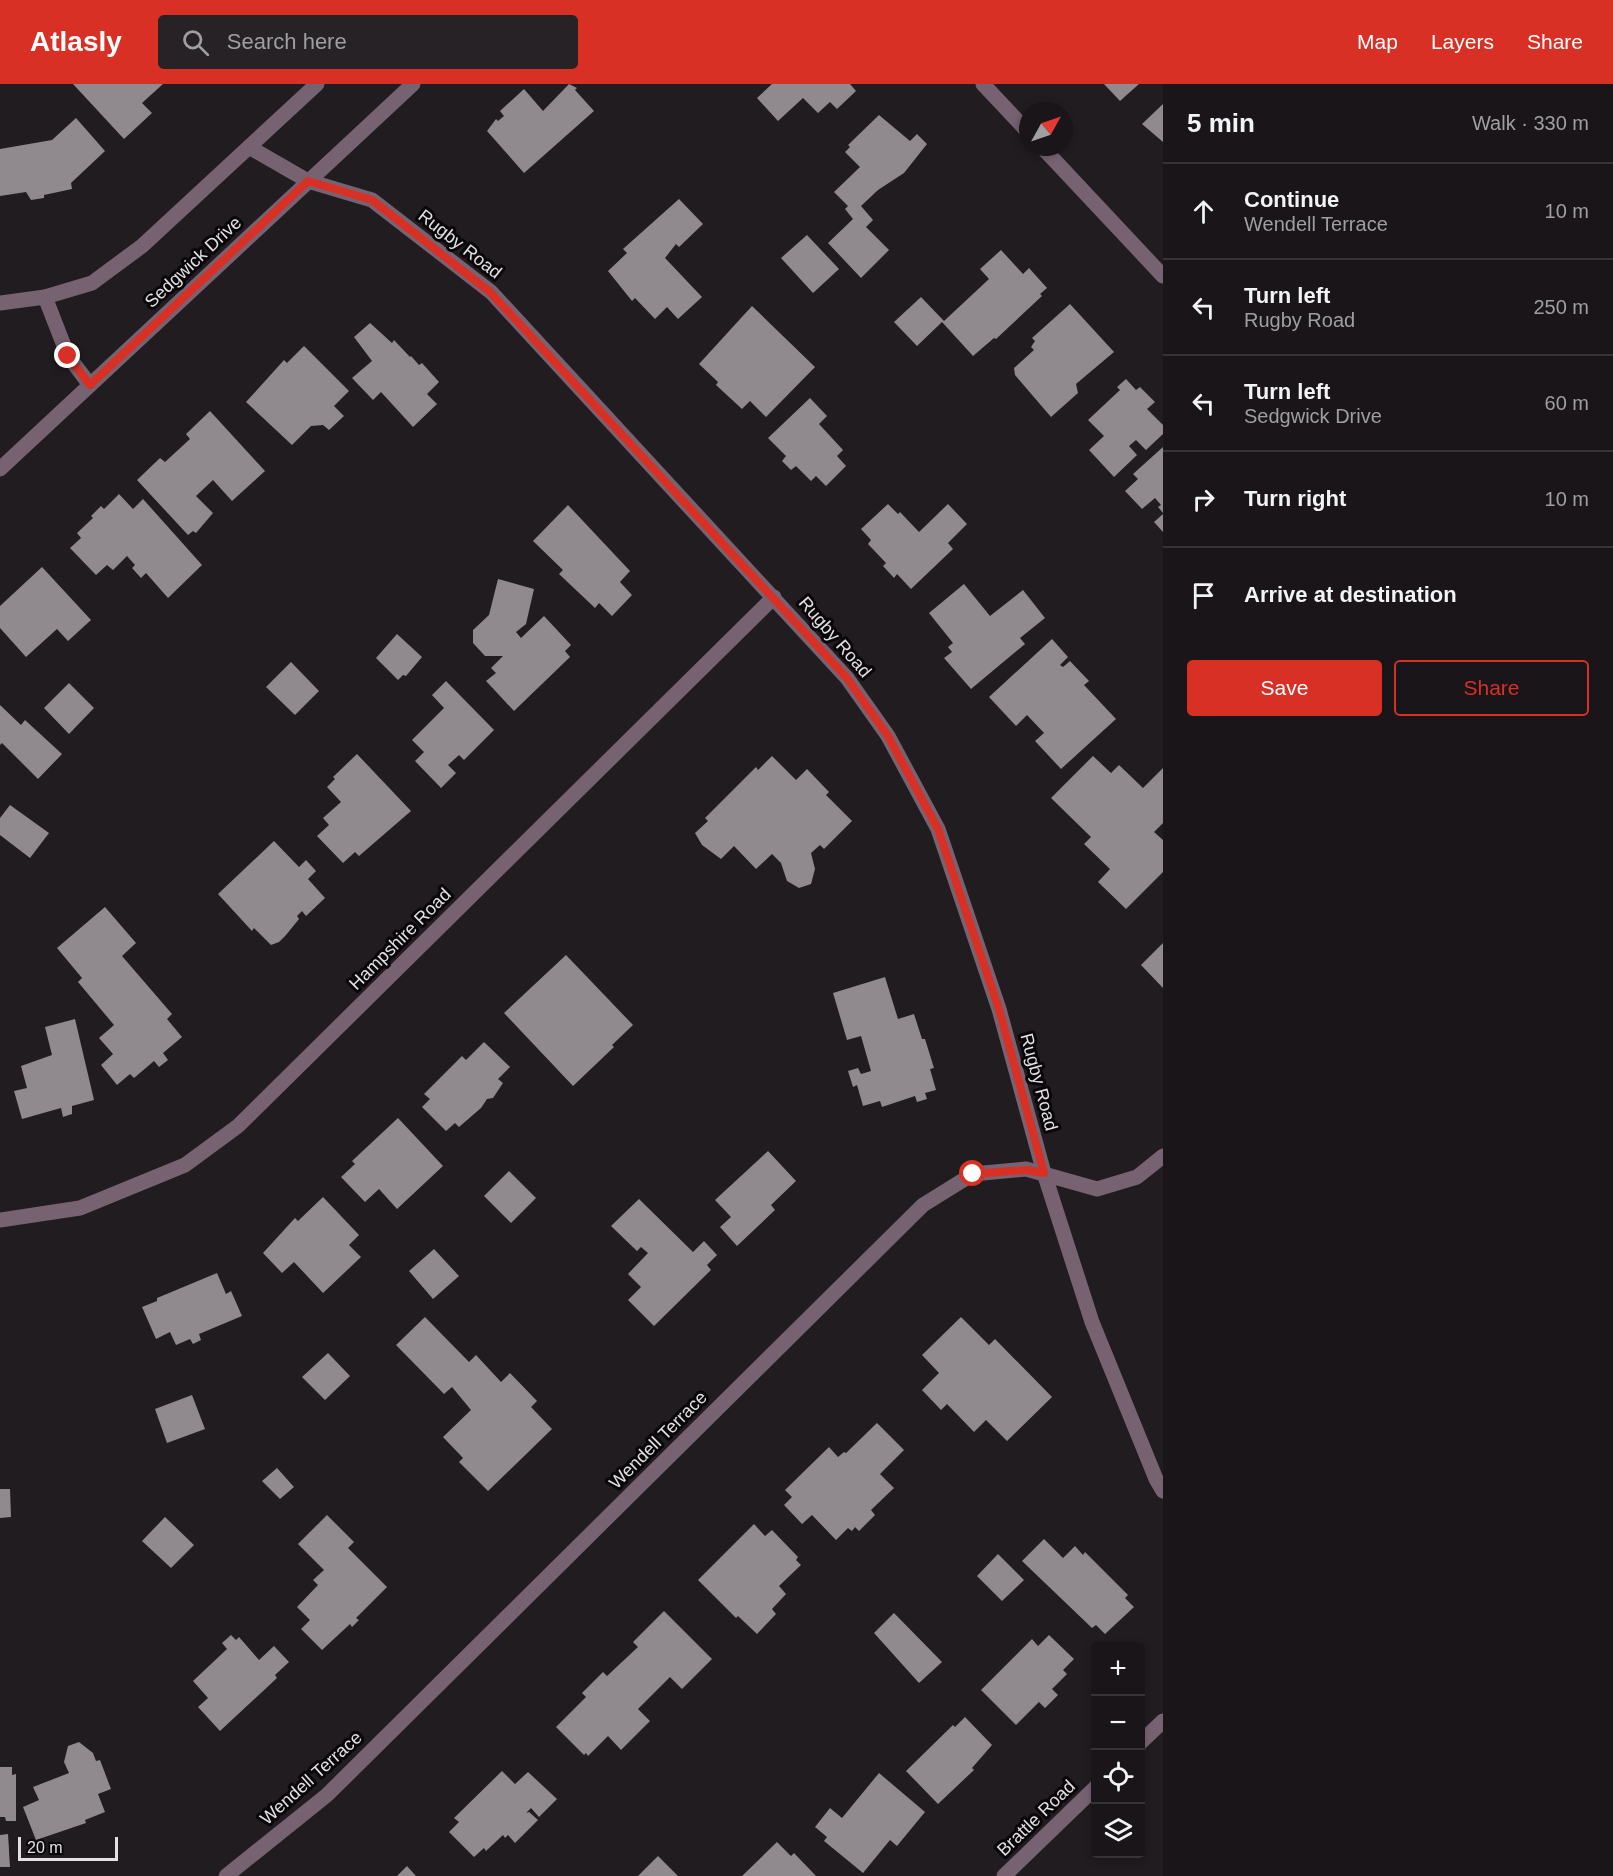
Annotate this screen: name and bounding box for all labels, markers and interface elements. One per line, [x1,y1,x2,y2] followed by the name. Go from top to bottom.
[158,15,578,69] search box
[30,26,122,57] text: Atlasly
[179,26,212,59] icon: search
[227,29,347,54] text: Search here
[1357,30,1398,53] text: Map
[1431,30,1494,53] text: Layers
[1527,30,1583,53] text: Share
[1019,102,1073,156] north arrow
[1187,108,1255,138] text: 5 min
[1472,112,1589,134] text: Walk · 330 m
[1244,187,1339,212] text: Continue
[1187,195,1220,228] icon: ahead
[1545,200,1589,222] text: 10 m
[414,205,506,283] street label: Rugby Road
[141,212,245,312] street label: Sedgwick Drive
[1244,213,1388,235] text: Wendell Terrace
[1244,283,1330,308] text: Turn left
[1187,291,1220,324] icon: left
[1533,296,1589,318] text: 250 m
[1244,309,1355,331] text: Rugby Road
[54,342,80,368] route end
[1244,379,1330,404] text: Turn left
[1187,387,1220,420] icon: left
[1545,392,1589,414] text: 60 m
[1244,405,1382,427] text: Sedgwick Drive
[1187,483,1220,516] icon: right
[1244,486,1346,511] text: Turn right
[1545,488,1589,510] text: 10 m
[1187,579,1220,612] icon: arrive
[1244,582,1457,607] text: Arrive at destination
[795,593,875,681] street label: Rugby Road
[1187,660,1382,716] button: Save
[1394,660,1589,716] button: Share
[345,884,455,994] street label: Hampshire Road
[1016,1031,1062,1133] street label: Rugby Road
[959,1160,985,1186] route start
[605,1387,711,1493] street label: Wendell Terrace
[1091,1642,1145,1858] map controls
[1091,1642,1145,1696] button: +
[1091,1696,1145,1750] button: −
[256,1727,366,1829] street label: Wendell Terrace
[1091,1750,1145,1804] button: locate
[993,1776,1079,1860] street label: Brattle Road
[1091,1804,1145,1858] button: layers
[18,1834,118,1862] scale bar
[27,1839,63,1856] text: 20 m

